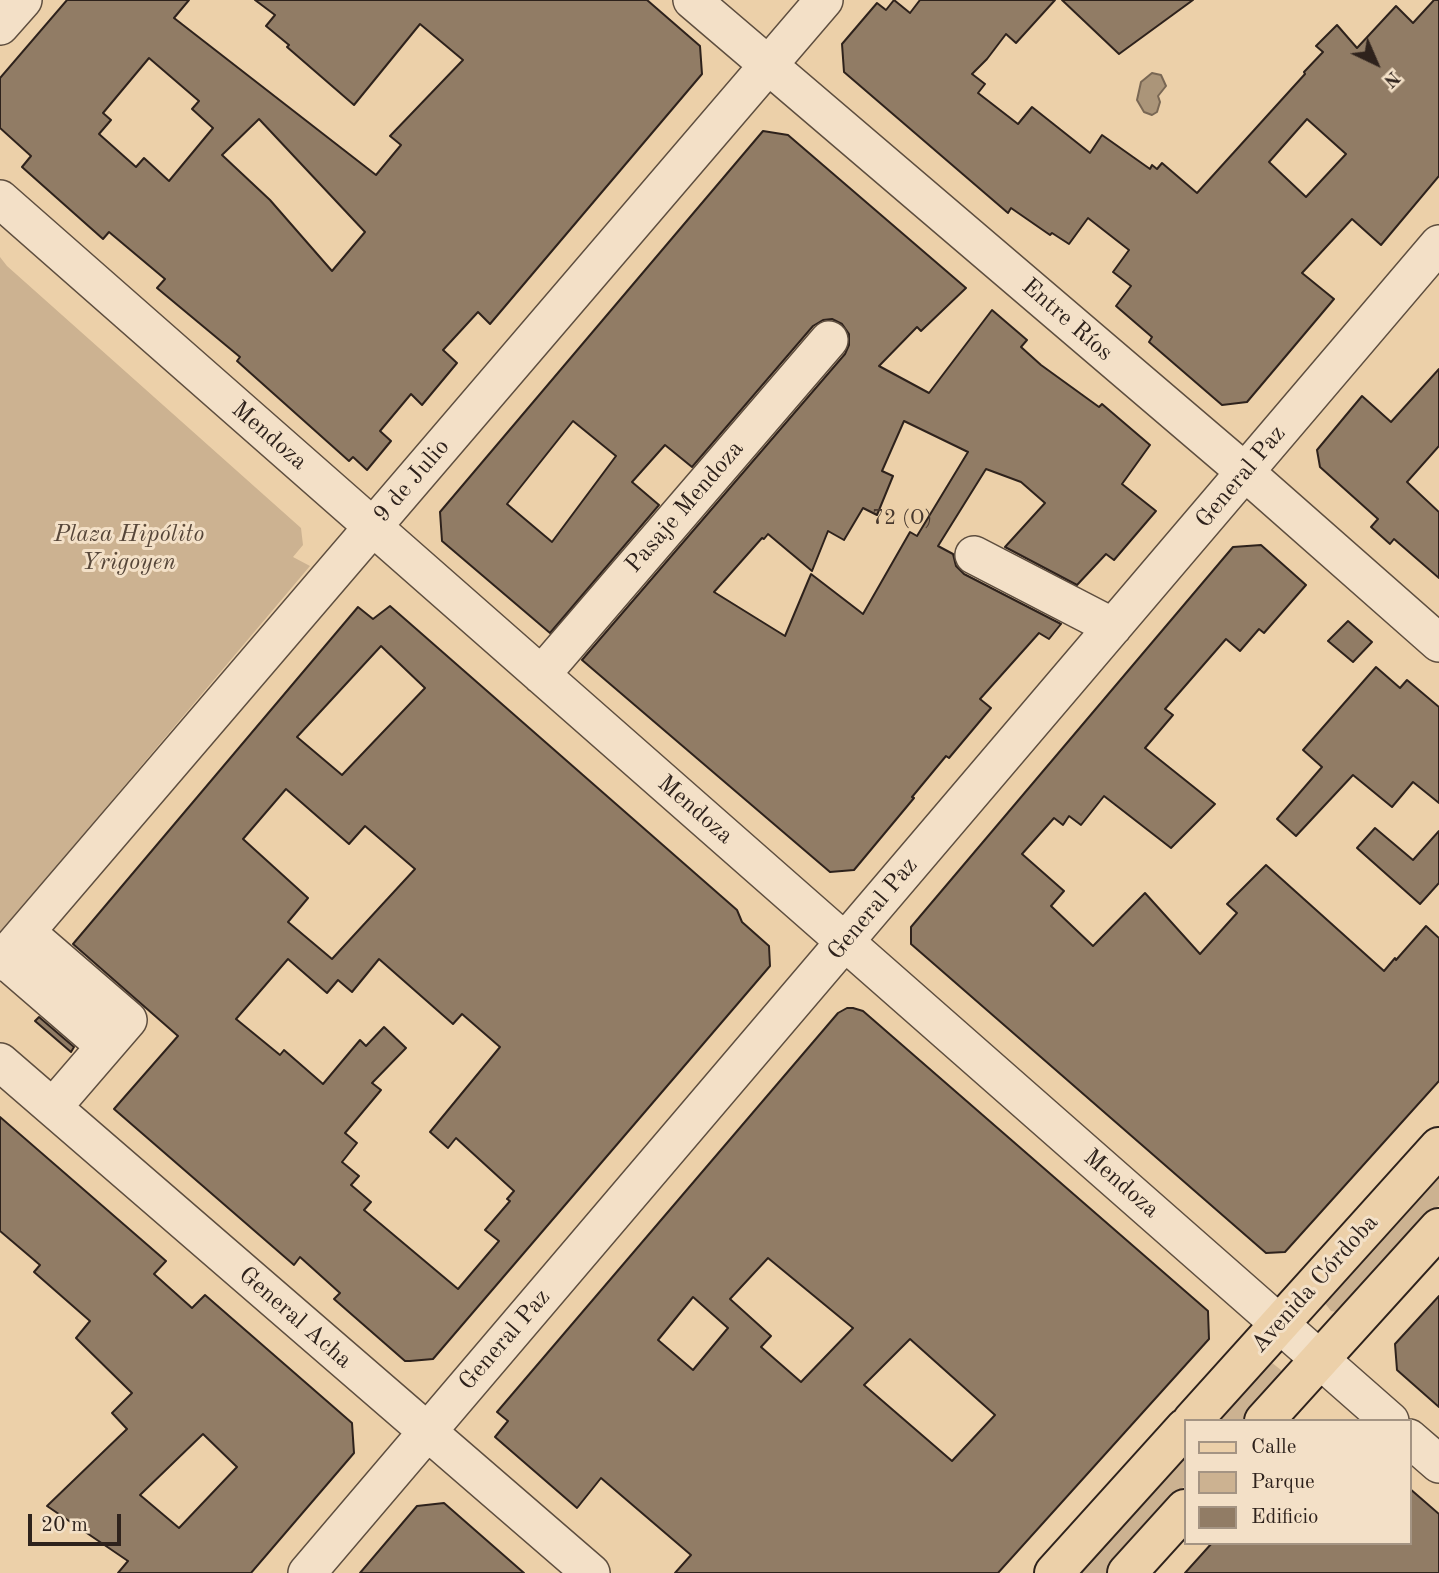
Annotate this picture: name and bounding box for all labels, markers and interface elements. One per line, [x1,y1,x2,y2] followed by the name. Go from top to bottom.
[1341,28,1411,98] north arrow
[1379,67,1403,90] text: N
[1015,273,1119,367] street label: Entre Ríos
[225,395,313,477] street label: Mendoza
[1190,420,1292,534] street label: General Paz
[368,433,456,529] street label: 9 de Julio
[620,435,750,579] street label: Pasaje Mendoza
[872,505,932,531] house number: 72 (O)
[54,521,204,577] park label: Plaza Hipólito Yrigoyen
[651,769,739,851] street label: Mendoza
[822,852,924,966] street label: General Paz
[1077,1143,1165,1225] street label: Mendoza
[1245,1209,1385,1359] street label: Avenida Córdoba
[232,1261,358,1375] street label: General Acha
[453,1283,557,1397] street label: General Paz
[1184,1419,1411,1545] legend
[1251,1437,1296,1458] text: Calle
[1251,1472,1315,1493] text: Parque
[32,1500,124,1544] scale bar
[1251,1507,1319,1528] text: Edificio
[41,1515,88,1536] text: 20 m

